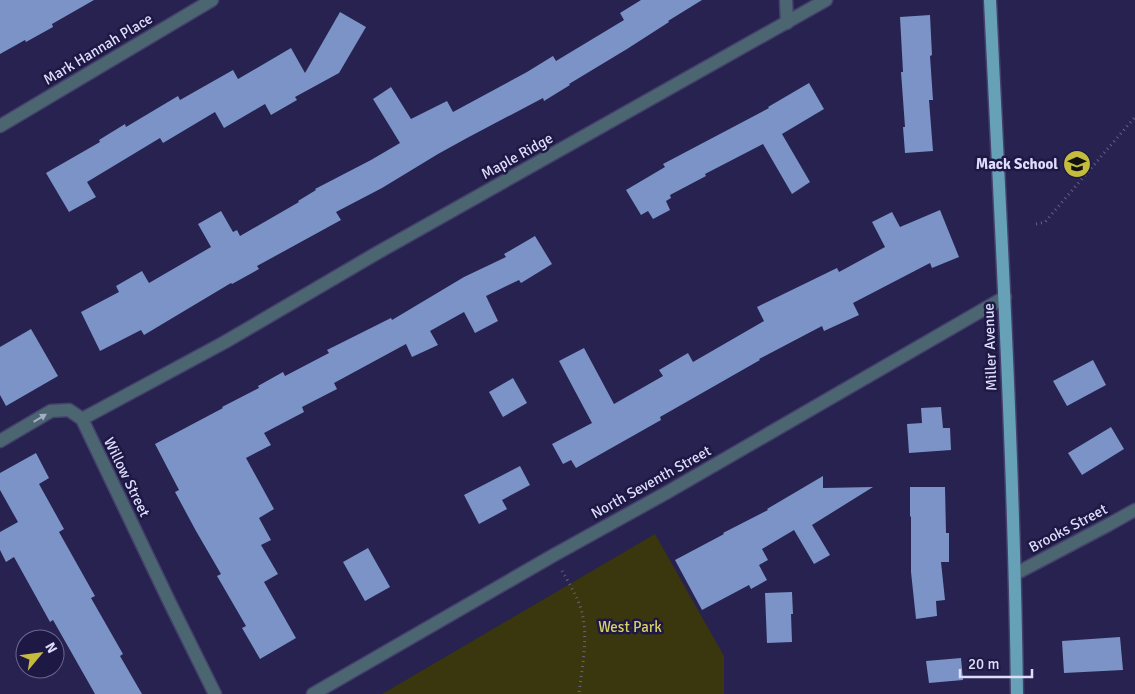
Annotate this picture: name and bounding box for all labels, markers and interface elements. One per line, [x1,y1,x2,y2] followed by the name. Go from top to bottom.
[40,9,156,89] street label: Mark Hannah Place
[478,129,556,183] street label: Maple Ridge
[1062,149,1092,179] school or university icon: Mack School
[976,155,1058,173] place label: Mack School
[979,303,1001,391] street label: Miller Avenue
[34,413,47,422] one-way arrow
[100,434,154,520] street label: Willow Street
[588,442,714,522] street label: North Seventh Street
[1026,500,1110,556] street label: Brooks Street
[598,618,662,636] park label: West Park
[15,629,65,679] north arrow
[41,640,61,656] text: N
[960,646,1032,678] scale bar
[968,655,999,673] text: 20 m

